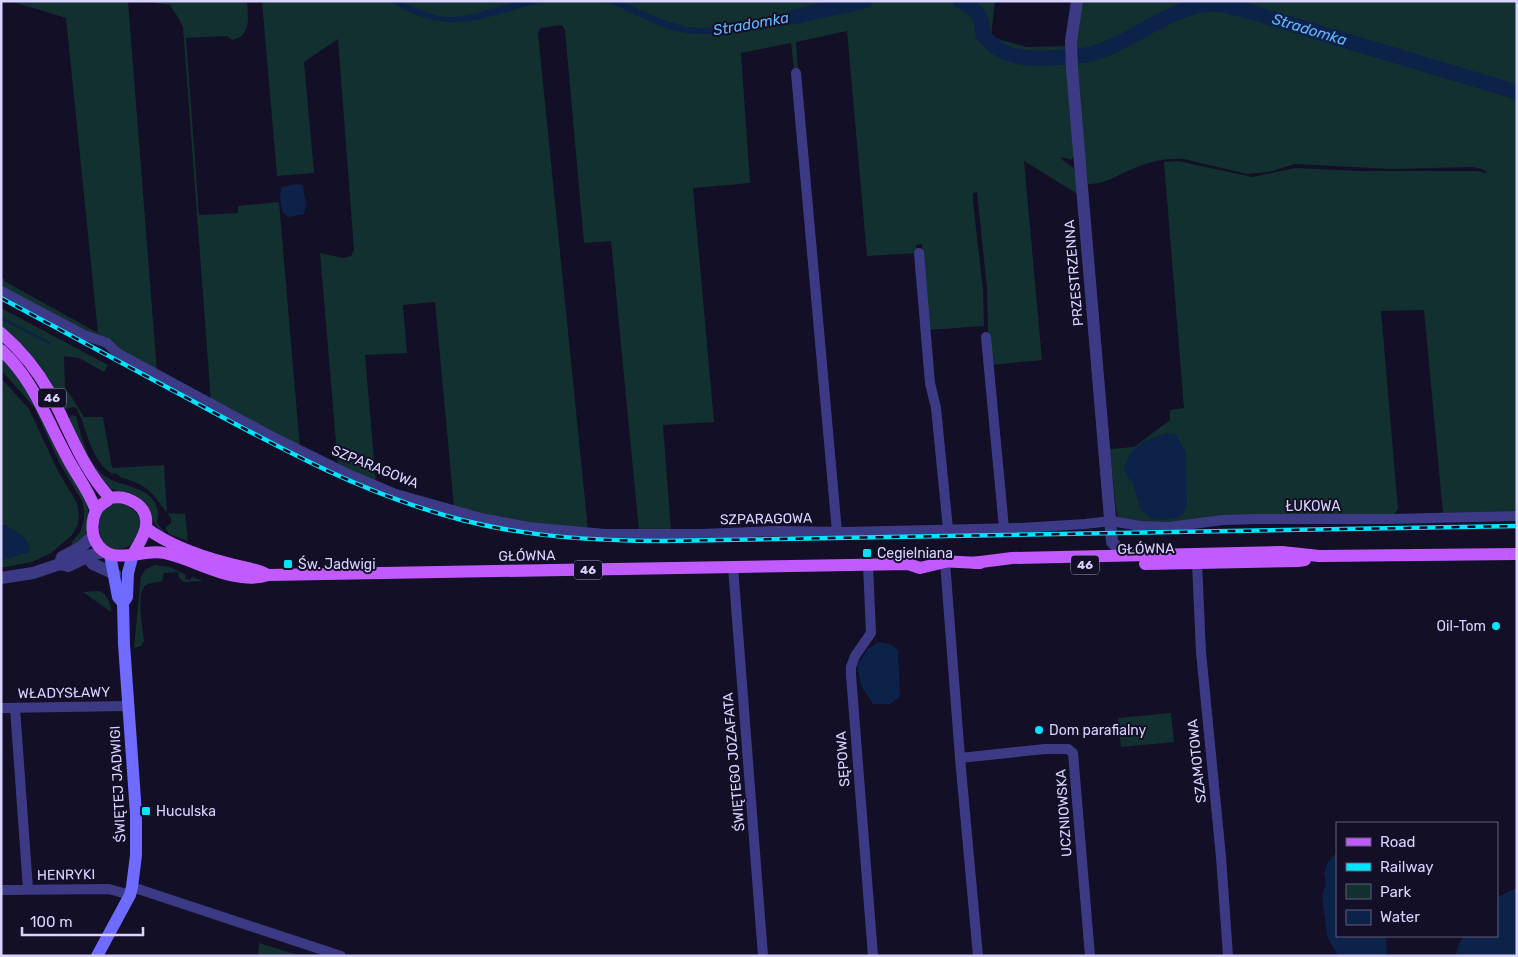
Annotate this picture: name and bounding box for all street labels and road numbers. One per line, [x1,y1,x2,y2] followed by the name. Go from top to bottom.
[1061,219,1087,327] street label: PRZESTRZENNA
[38,388,66,408] road number: 46
[329,442,422,492] street label: SZPARAGOWA
[1285,498,1341,515] street label: ŁUKOWA
[720,510,813,528] street label: SZPARAGOWA
[1117,539,1175,558] street label: GŁÓWNA
[498,546,556,565] street label: GŁÓWNA
[1071,556,1099,574] road number: 46
[574,560,602,580] road number: 46
[18,684,110,702] street label: WŁADYSŁAWY
[718,691,749,832] street label: ŚWIĘTEGO JOZAFATA
[1184,718,1210,804] street label: SZAMOTOWA
[105,725,130,843] street label: ŚWIĘTEJ JADWIGI
[833,730,853,787] street label: SĘPOWA
[1052,768,1076,858] street label: UCZNIOWSKA
[37,866,95,884] street label: HENRYKI

